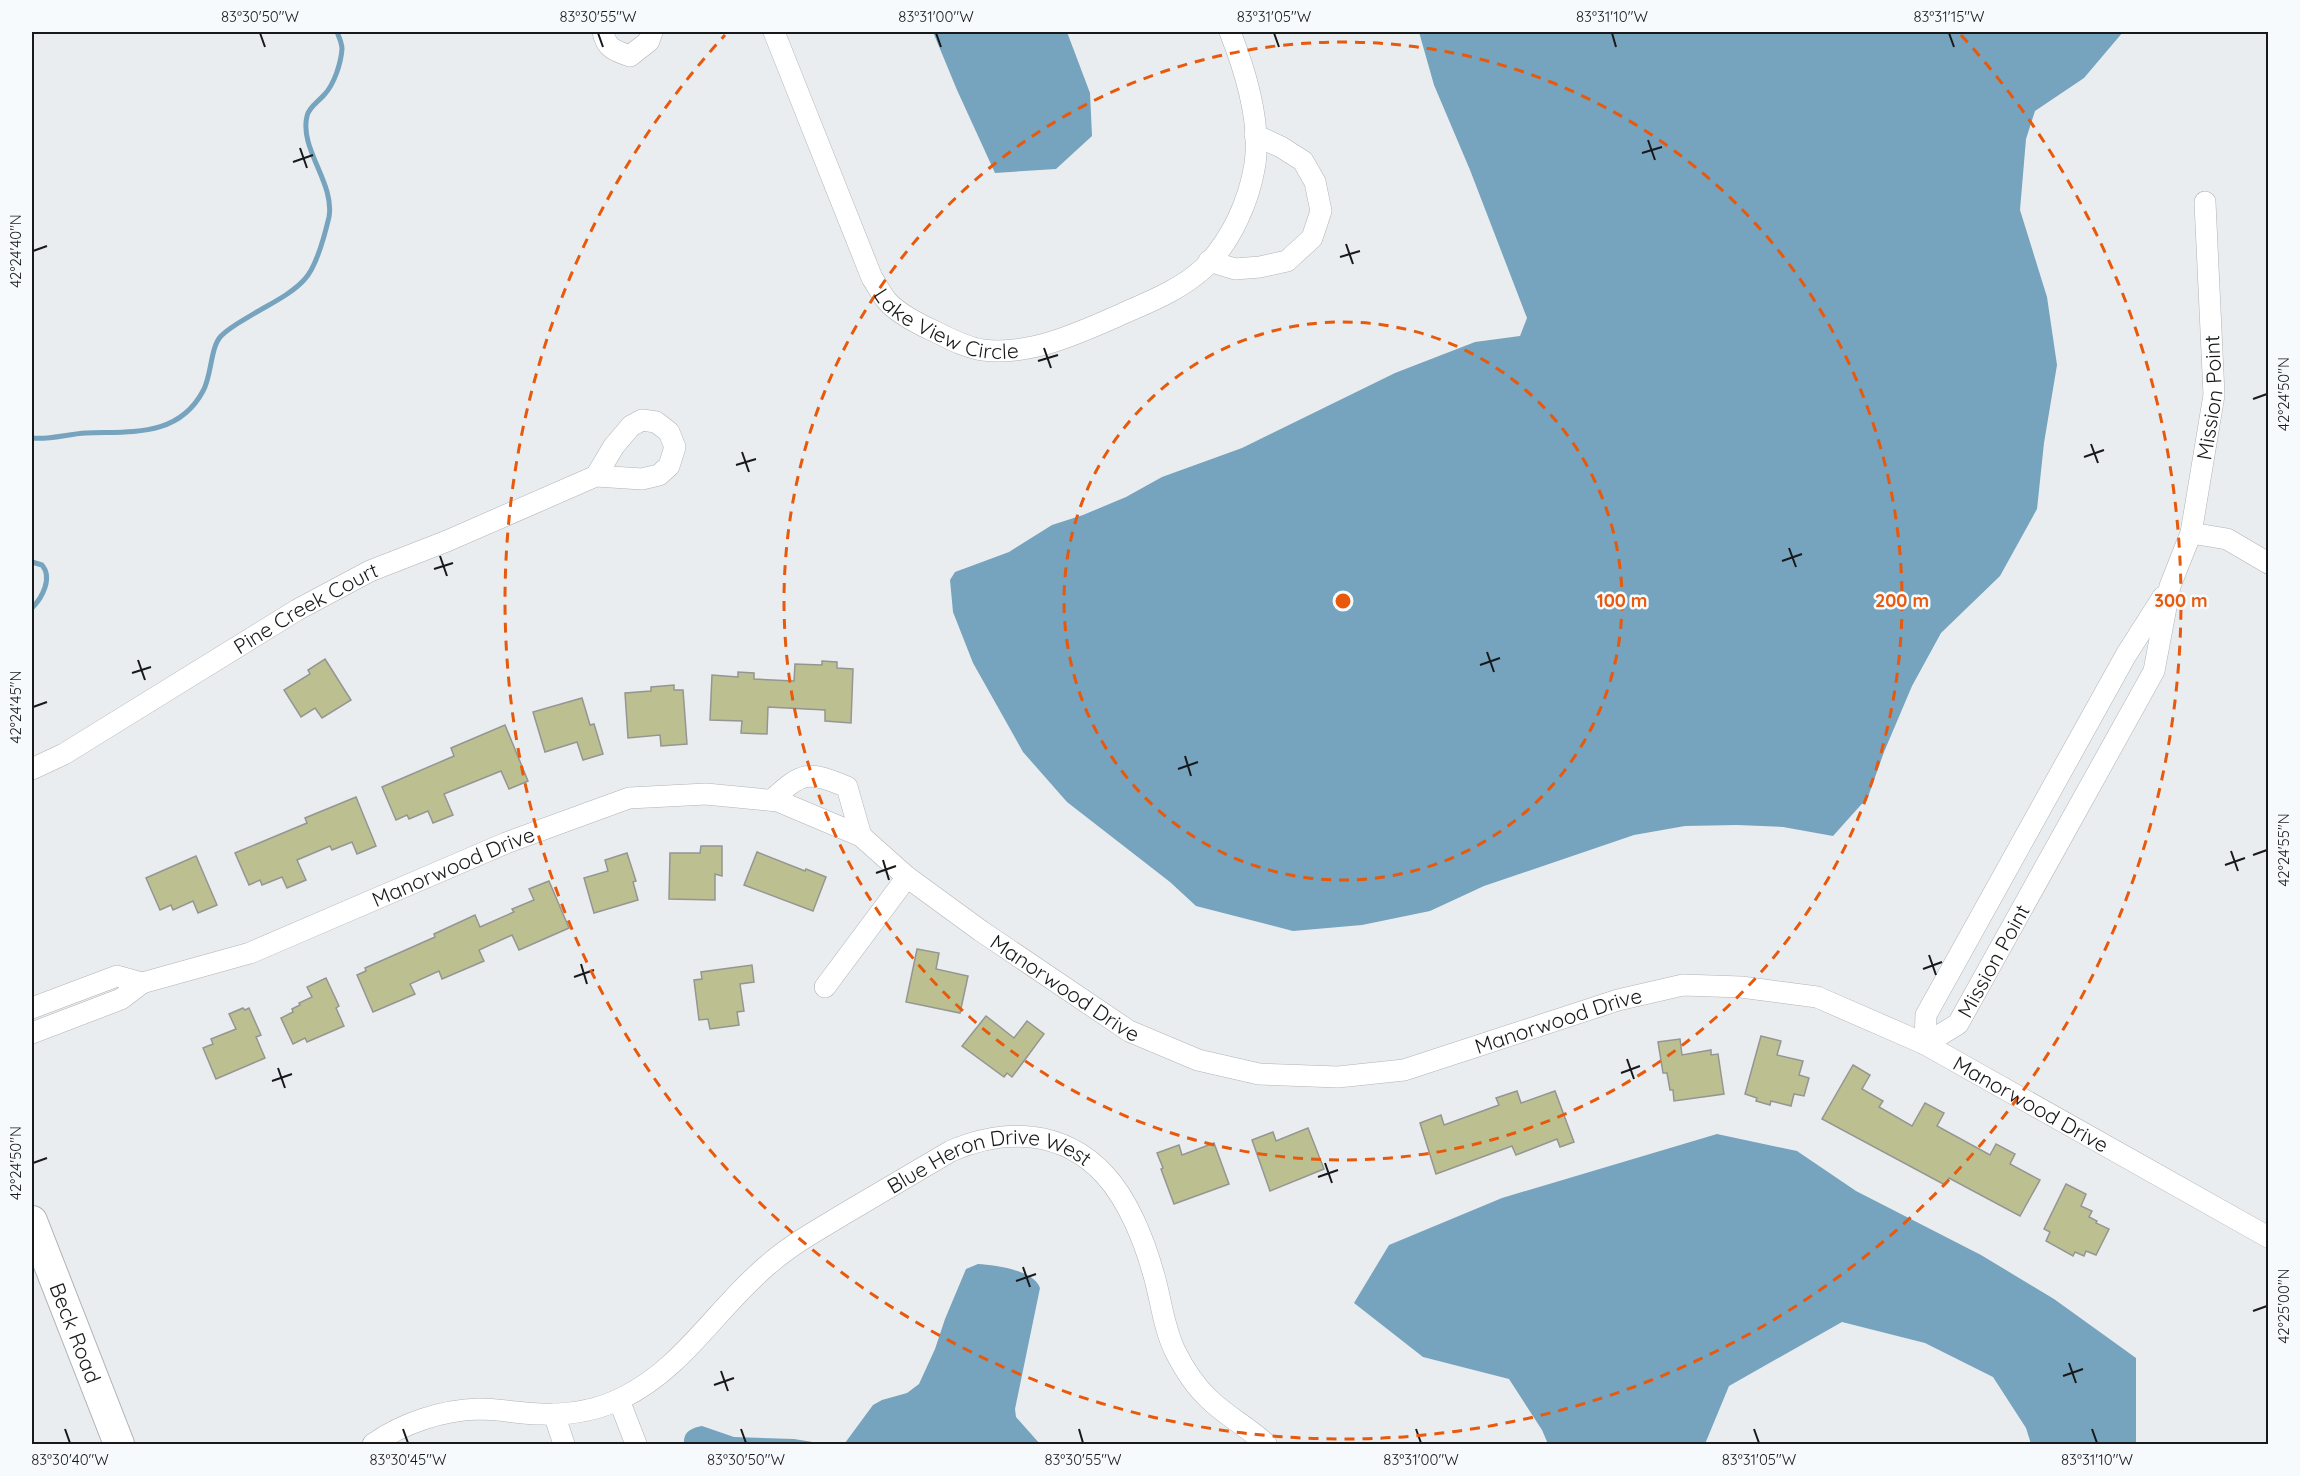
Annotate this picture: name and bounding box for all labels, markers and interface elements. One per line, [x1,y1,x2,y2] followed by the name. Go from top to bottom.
[221,7,299,26] text: 83°30'50"W
[559,7,637,26] text: 83°30'55"W
[898,7,974,26] text: 83°31'00"W
[1237,7,1312,26] text: 83°31'05"W
[1576,7,1648,26] text: 83°31'10"W
[1913,7,1985,26] text: 83°31'15"W
[6,214,25,288] text: 42°24'40"N
[869,283,1020,364] street label: Lake View Circle
[2190,335,2228,462] street label: Mission Point
[2274,357,2293,431] text: 42°24'50"N
[229,556,381,659] street label: Pine Creek Court
[1597,589,1647,612] text: 100 m
[1875,589,1929,612] text: 200 m
[2154,589,2208,612] text: 300 m
[1333,591,1353,611] centre of rings
[6,671,25,743] text: 42°24'45"N
[2274,813,2293,887] text: 42°24'55"N
[368,821,538,912] street label: Manorwood Drive
[1951,900,2035,1022] street label: Mission Point
[986,928,1143,1047] street label: Manorwood Drive
[1471,982,1644,1059] street label: Manorwood Drive
[1949,1050,2113,1158] street label: Manorwood Drive
[882,1123,1097,1199] street label: Blue Heron Drive West
[6,1126,25,1200] text: 42°24'50"N
[2274,1268,2293,1344] text: 42°25'00"N
[44,1279,107,1387] street label: Beck Road
[31,1450,109,1469] text: 83°30'40"W
[369,1450,447,1469] text: 83°30'45"W
[707,1450,785,1469] text: 83°30'50"W
[1044,1450,1122,1469] text: 83°30'55"W
[1383,1450,1459,1469] text: 83°31'00"W
[1722,1450,1797,1469] text: 83°31'05"W
[2061,1450,2133,1469] text: 83°31'10"W

